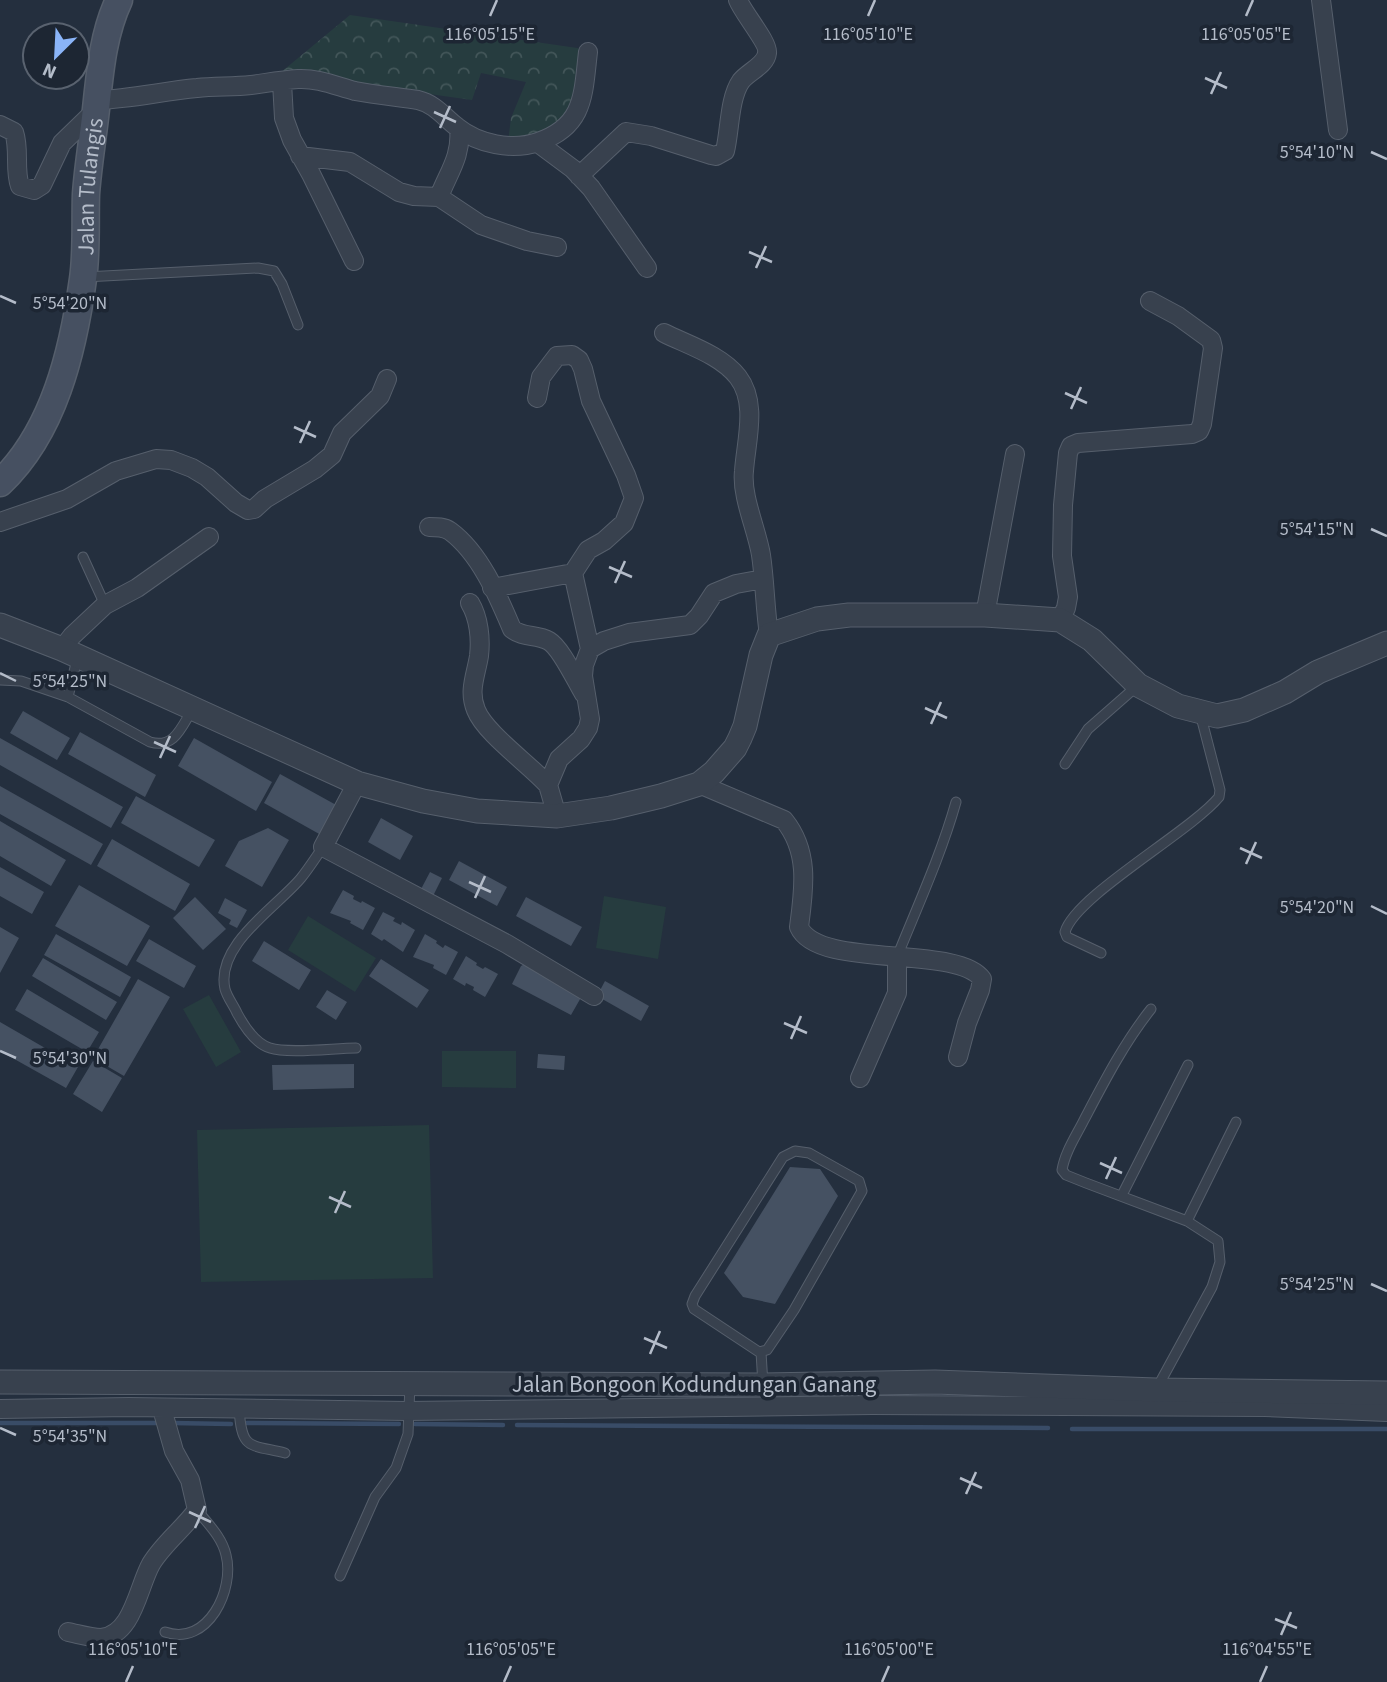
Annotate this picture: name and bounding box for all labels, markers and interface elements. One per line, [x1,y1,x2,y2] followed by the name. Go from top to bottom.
[21,21,91,91] north arrow
[445,22,535,47] text: 116°05'15"E
[823,22,913,47] text: 116°05'10"E
[1201,22,1291,47] text: 116°05'05"E
[38,55,61,85] text: N
[69,116,112,256] street label: Jalan Tulangis
[1280,140,1354,165] text: 5°54'10"N
[33,291,107,316] text: 5°54'20"N
[1280,517,1354,542] text: 5°54'15"N
[33,669,107,694] text: 5°54'25"N
[1280,895,1354,920] text: 5°54'20"N
[33,1046,107,1071] text: 5°54'30"N
[1280,1272,1354,1297] text: 5°54'25"N
[512,1368,877,1401] street label: Jalan Bongoon Kodundungan Ganang
[33,1424,107,1449] text: 5°54'35"N
[88,1637,178,1662] text: 116°05'10"E
[466,1637,556,1662] text: 116°05'05"E
[844,1637,934,1662] text: 116°05'00"E
[1222,1637,1312,1662] text: 116°04'55"E

